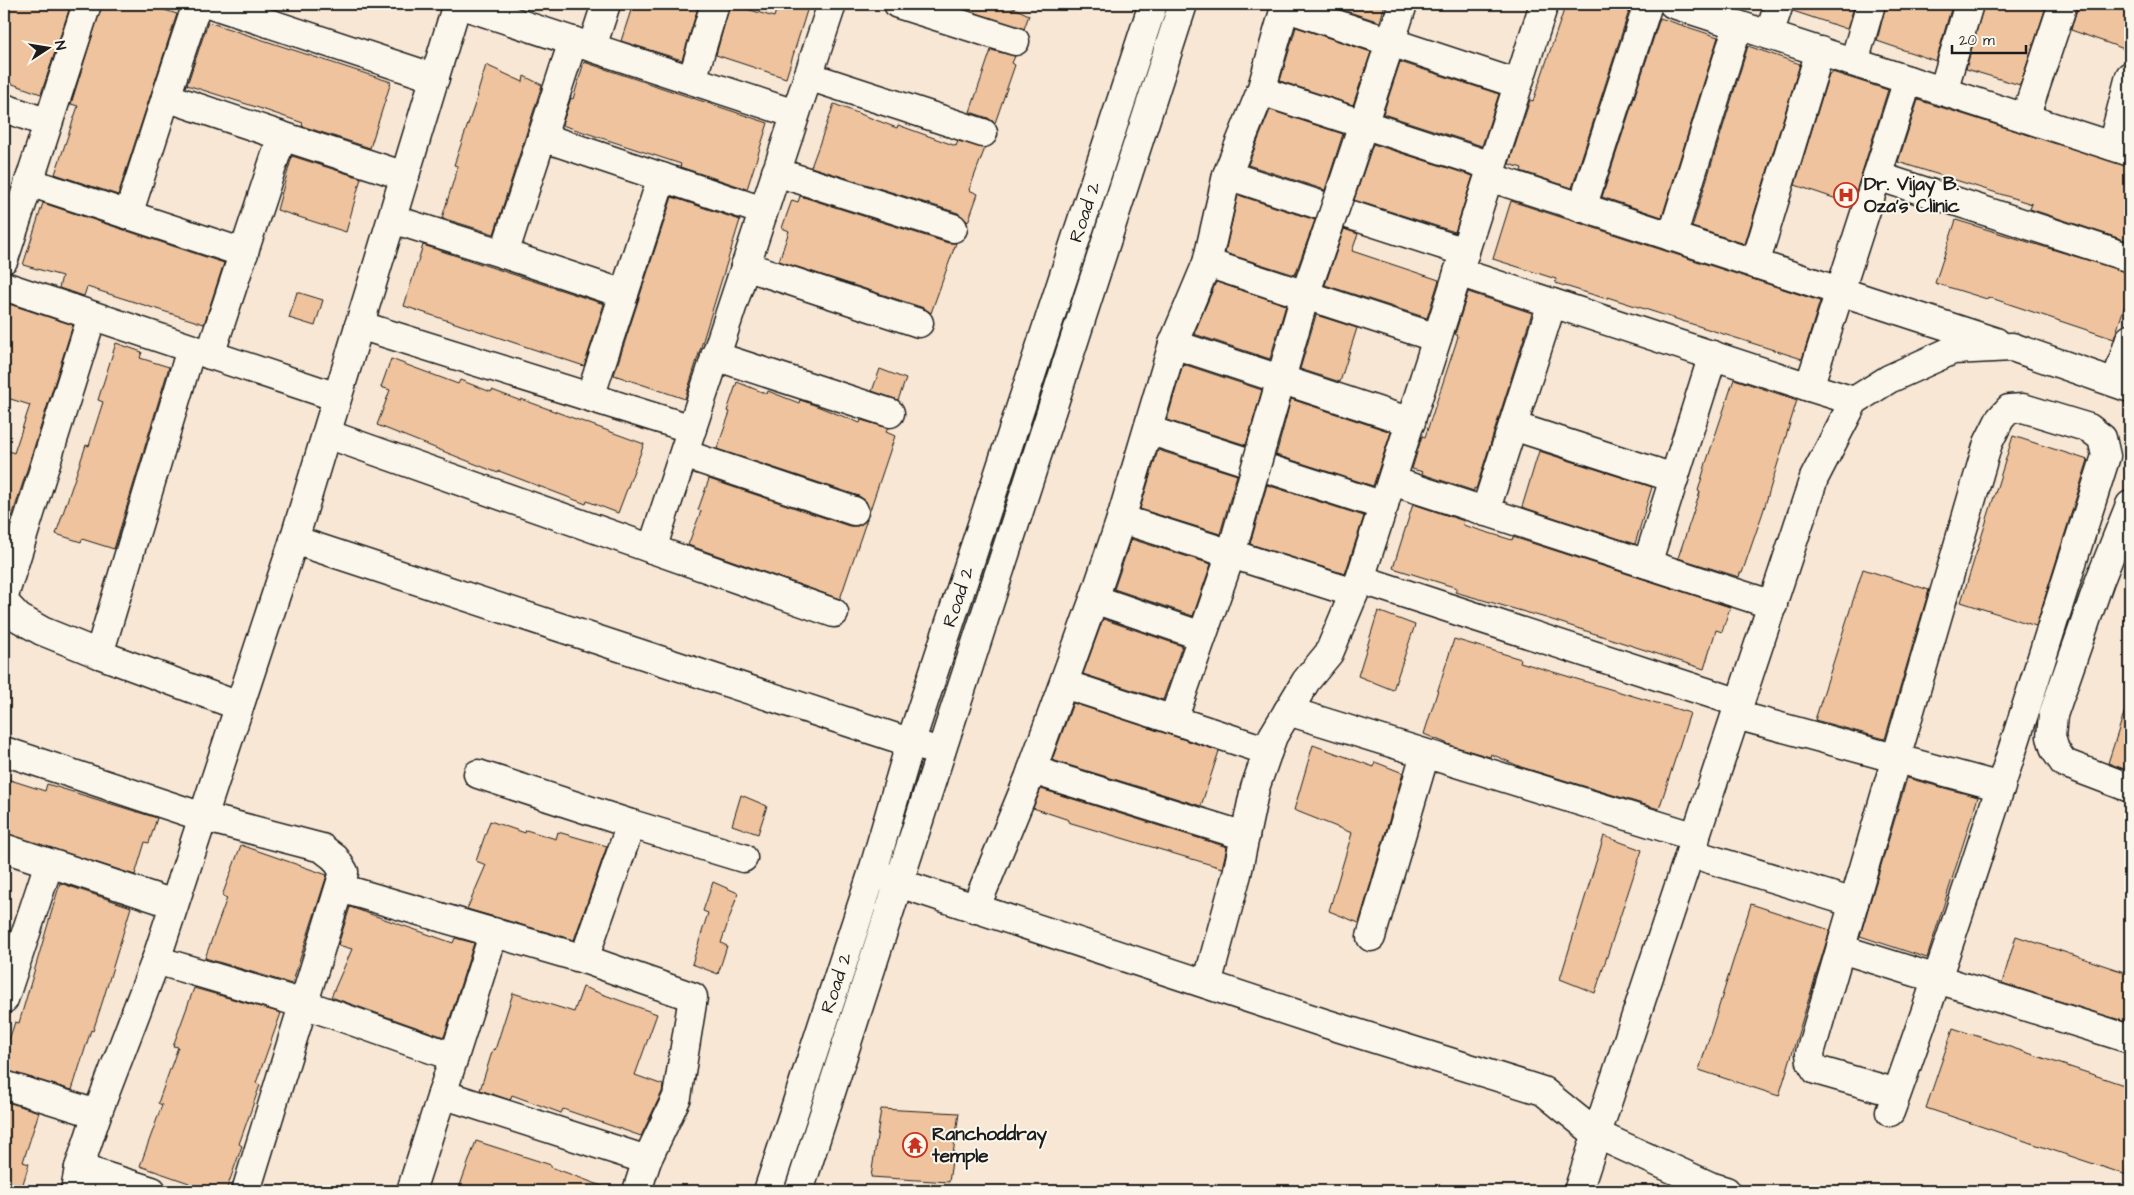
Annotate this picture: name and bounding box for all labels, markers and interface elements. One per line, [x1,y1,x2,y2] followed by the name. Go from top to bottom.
[22,22,72,72] north arrow
[1952,22,2025,54] scale bar
[1959,30,1995,51] text: 20 m
[49,39,70,52] text: N
[1864,171,1960,220] place label: Dr. Vijay B. Oza's Clinic
[1062,178,1107,246] street label: Road 2
[1833,182,1859,208] hospital icon: Dr. Vijay B. Oza's Clinic
[936,563,981,631] street label: Road 2
[814,949,859,1017] street label: Road 2
[931,1121,1047,1170] place label: Ranchoddray temple
[902,1132,928,1158] temple icon: Ranchoddray temple

